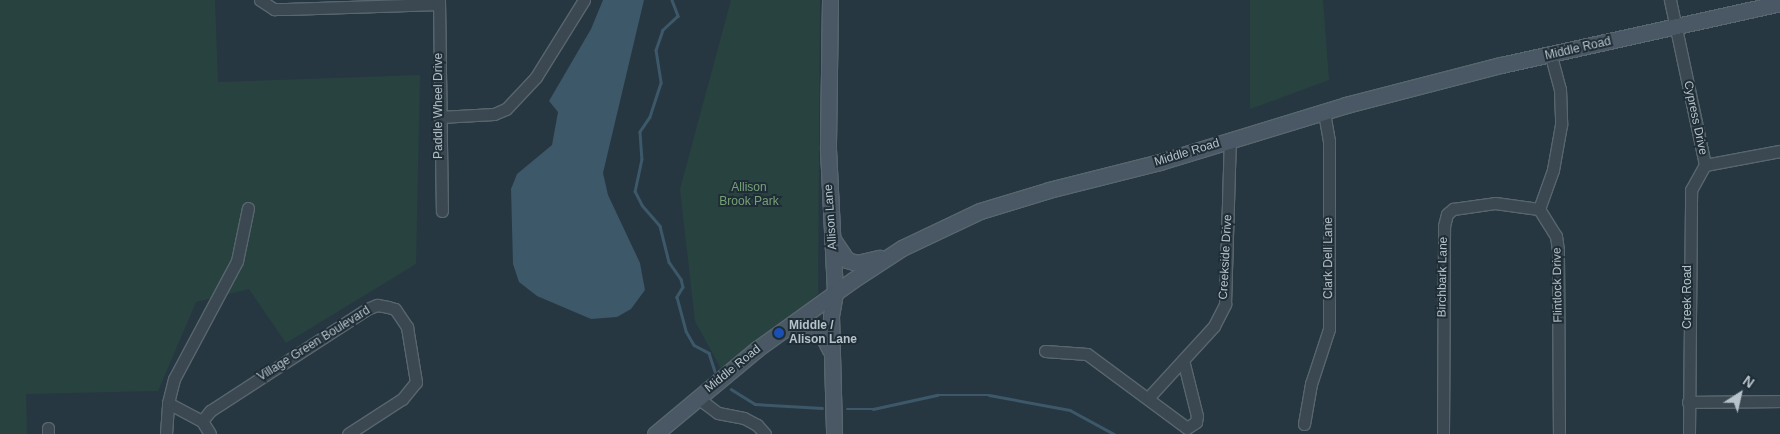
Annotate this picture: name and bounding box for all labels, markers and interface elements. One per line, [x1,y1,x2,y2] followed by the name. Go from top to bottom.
[1544,34,1612,64] street label: Middle Road
[432,53,446,159] street label: Paddle Wheel Drive
[1680,80,1710,156] street label: Cypress Drive
[1153,136,1221,170] street label: Middle Road
[719,181,779,209] park label: Allison Brook Park
[822,184,840,250] street label: Allison Lane
[1217,214,1235,300] street label: Creekside Drive
[1322,217,1336,299] street label: Clark Dell Lane
[1435,237,1451,317] street label: Birchbark Lane
[1550,247,1566,323] street label: Flintlock Drive
[1681,265,1695,329] street label: Creek Road
[255,303,373,385] street label: Village Green Boulevard
[789,319,857,347] place label: Middle / Alison Lane
[773,327,785,339] marker: Middle / Alison Lane
[702,342,764,396] street label: Middle Road
[1715,369,1765,419] north arrow
[1740,372,1757,391] text: N

